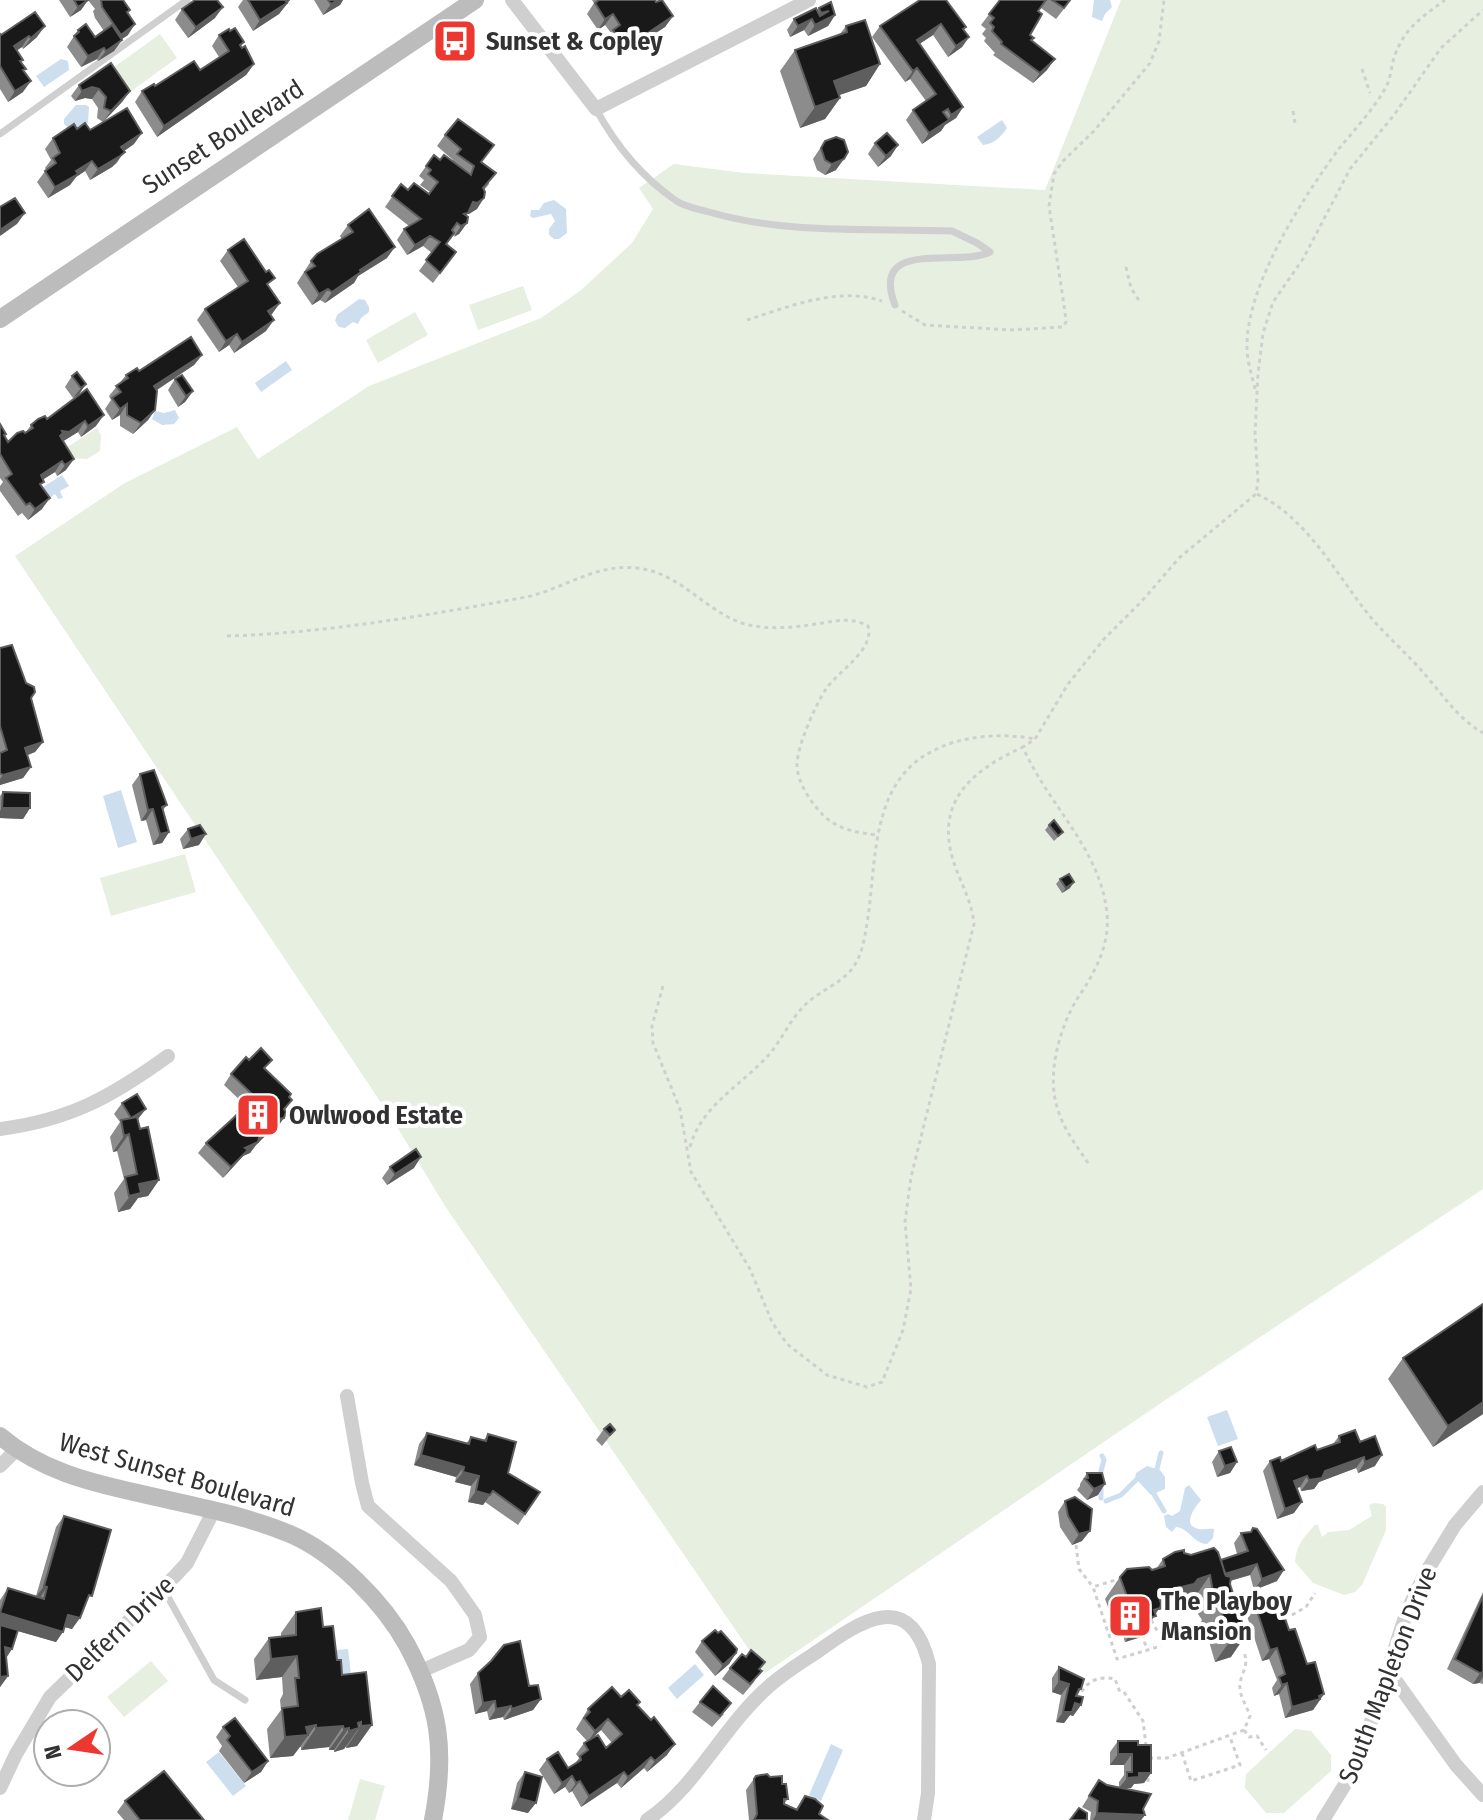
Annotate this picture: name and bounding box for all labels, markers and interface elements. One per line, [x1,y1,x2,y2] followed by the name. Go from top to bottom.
[431,17,479,65] bus stop icon: Sunset & Copley
[486,26,663,57] place label: Sunset & Copley
[137,73,309,201] street label: Sunset Boulevard
[234,1091,282,1139] building icon: Owlwood Estate
[289,1100,463,1131] place label: Owlwood Estate
[56,1427,298,1523] street label: West Sunset Boulevard
[1332,1562,1444,1788] street label: South Mapleton Drive
[59,1569,181,1689] street label: Delfern Drive
[1161,1586,1293,1647] place label: The Playboy Mansion
[1106,1592,1154,1640] building icon: The Playboy Mansion
[32,1708,112,1788] north arrow
[38,1743,68,1762] text: N

